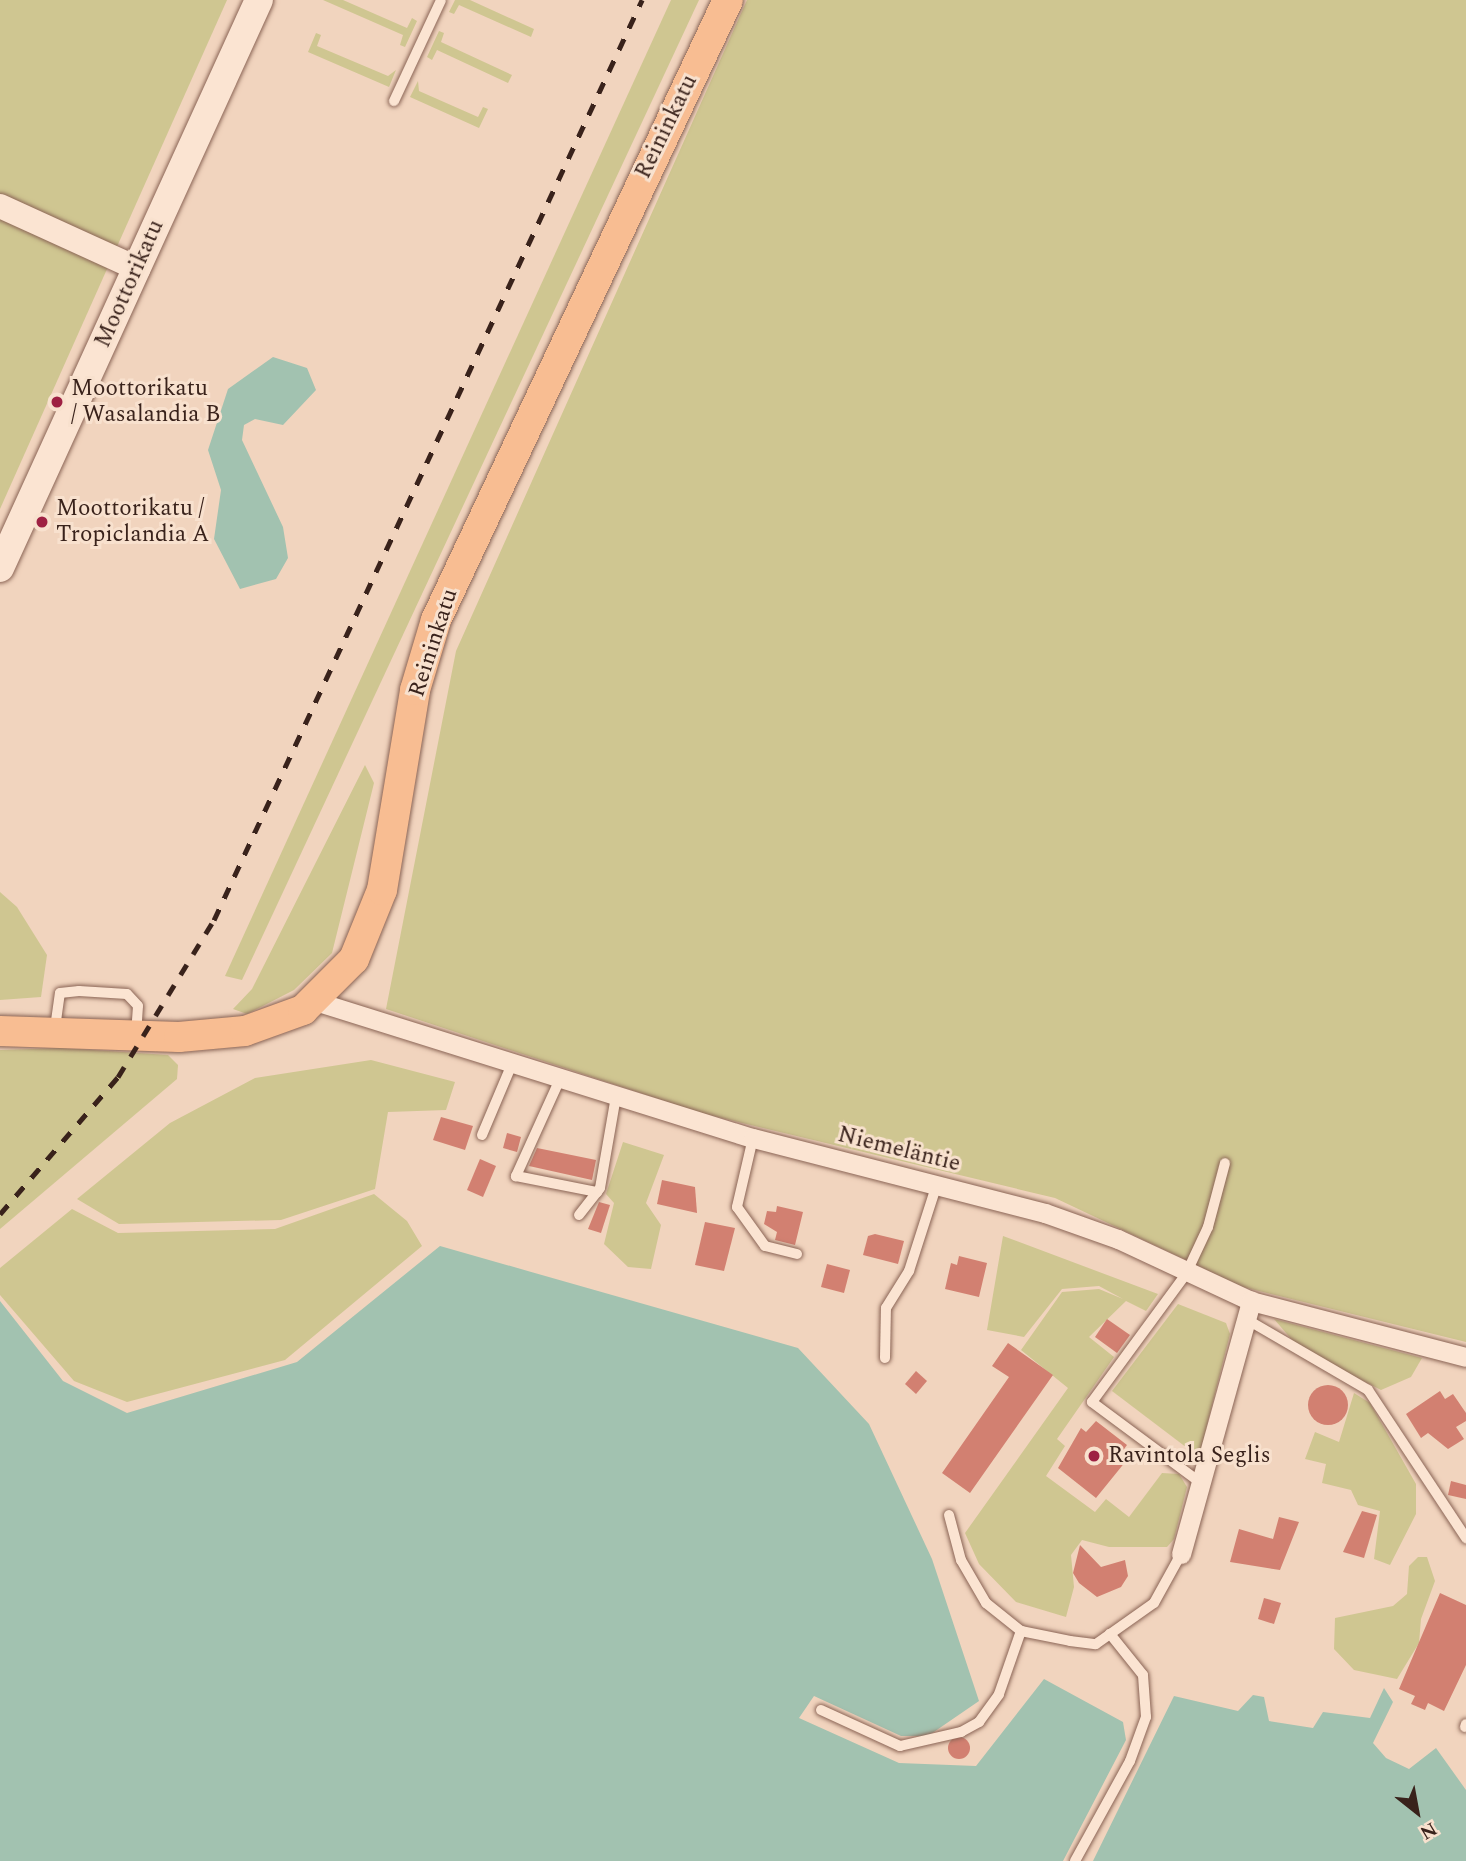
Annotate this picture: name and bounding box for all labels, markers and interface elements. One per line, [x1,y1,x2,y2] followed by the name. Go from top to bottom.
[630,71,704,183] street label: Reininkatu
[90,216,170,352] street label: Moottorikatu
[71,375,220,429] place label: Moottorikatu / Wasalandia B
[49,394,65,410] marker: Moottorikatu / Wasalandia B
[56,495,209,549] place label: Moottorikatu / Tropiclandia A
[34,514,50,530] marker: Moottorikatu / Tropiclandia A
[404,585,464,701] street label: Reininkatu
[835,1121,963,1179] street label: Niemeläntie
[1108,1442,1271,1470] place label: Ravintola Seglis
[1086,1448,1102,1464] marker: Ravintola Seglis
[1382,1777,1452,1847] north arrow
[1414,1814,1442,1847] text: N

